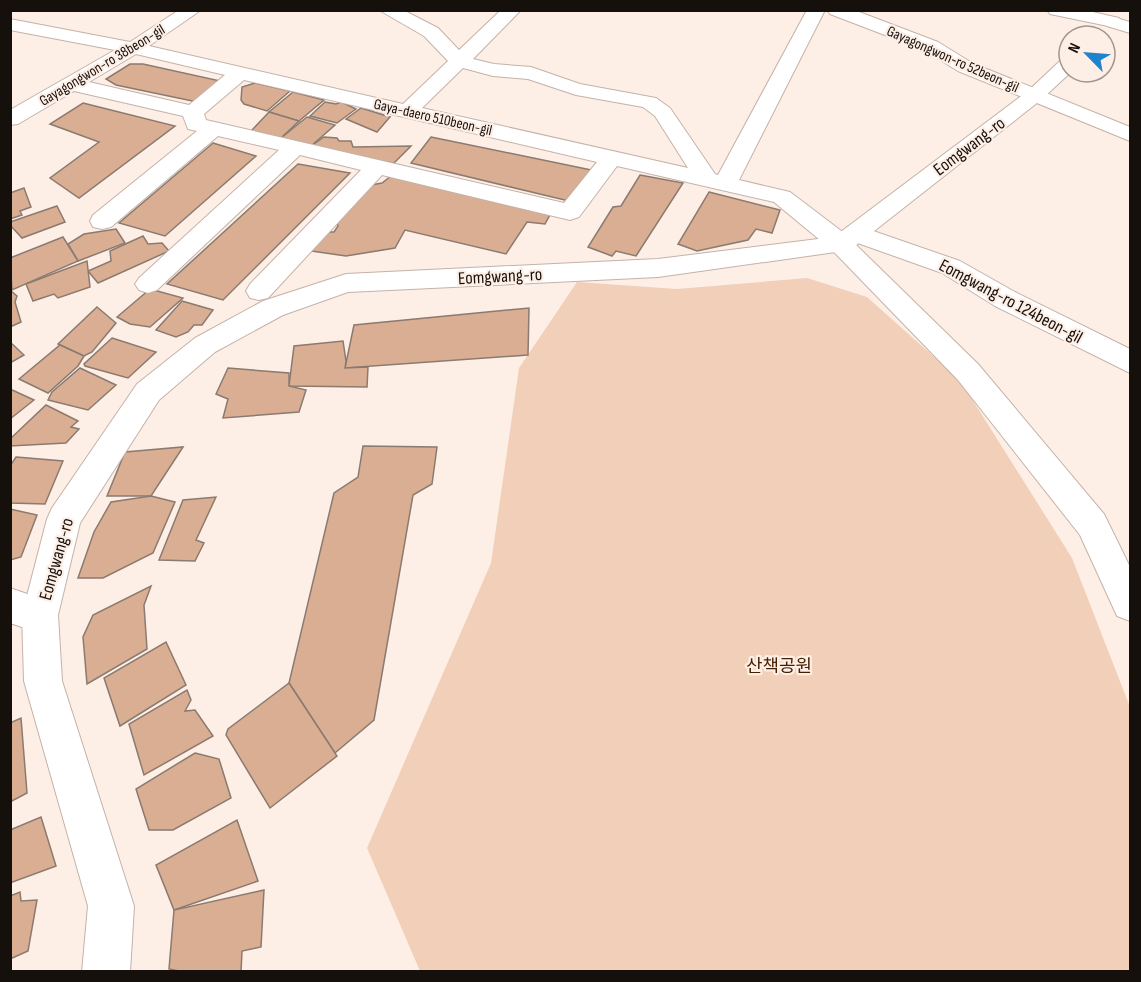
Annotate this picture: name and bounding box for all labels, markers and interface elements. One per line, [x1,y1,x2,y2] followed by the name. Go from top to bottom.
[36,20,169,110] street label: Gayagongwon-ro 38beon-gil
[884,22,1022,97] street label: Gayagongwon-ro 52beon-gil
[1057,24,1117,84] north arrow
[1064,40,1085,56] text: N
[372,95,494,140] street label: Gaya-daero 510beon-gil
[929,113,1009,180] street label: Eomgwang-ro
[935,255,1086,348] street label: Eomgwang-ro 124beon-gil
[457,264,543,289] street label: Eomgwang-ro
[35,516,78,603] street label: Eomgwang-ro
[746,656,812,677] park label: 산책공원

